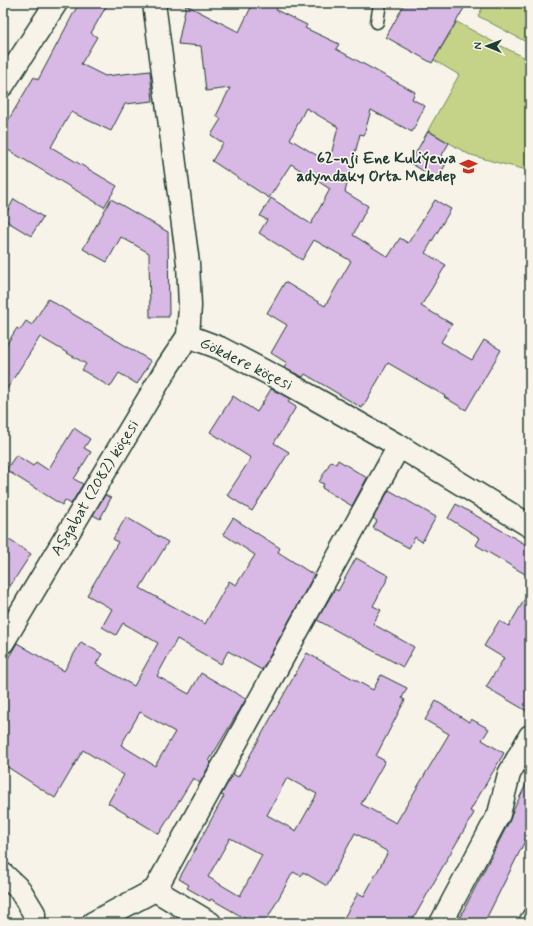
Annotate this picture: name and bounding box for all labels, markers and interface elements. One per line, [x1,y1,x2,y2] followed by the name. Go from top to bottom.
[467,26,507,66] north arrow
[471,42,485,50] text: N
[297,148,457,187] place label: 62-nji Ene Kuliýewa adyndaky Orta Mekdep
[459,157,479,177] school or university icon: 62-nji Ene Kuliýewa adyndaky Orta Mekdep
[196,332,296,396] street label: Gökdere köçesi
[46,416,144,560] street label: Aşgabat (2082) köçesi

